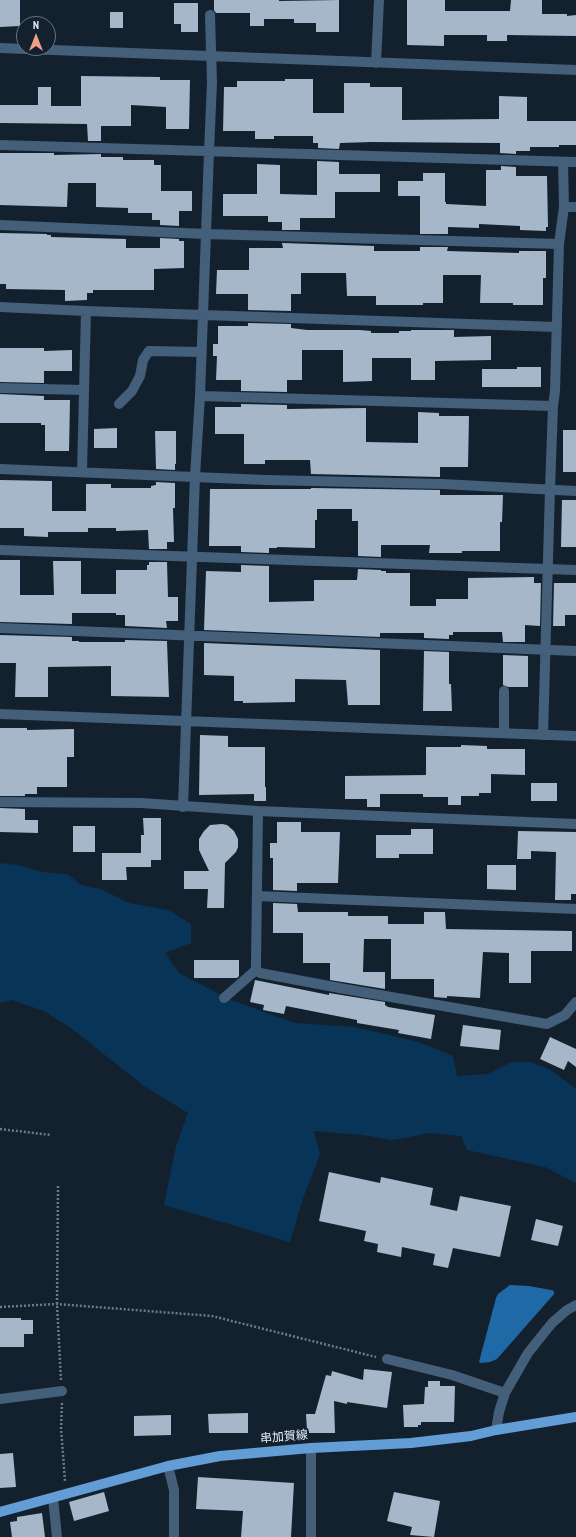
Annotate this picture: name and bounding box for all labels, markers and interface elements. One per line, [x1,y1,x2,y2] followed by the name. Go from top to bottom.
[16,16,56,56] north arrow
[33,18,39,32] text: N
[259,1428,309,1446] street label: 串加賀線

